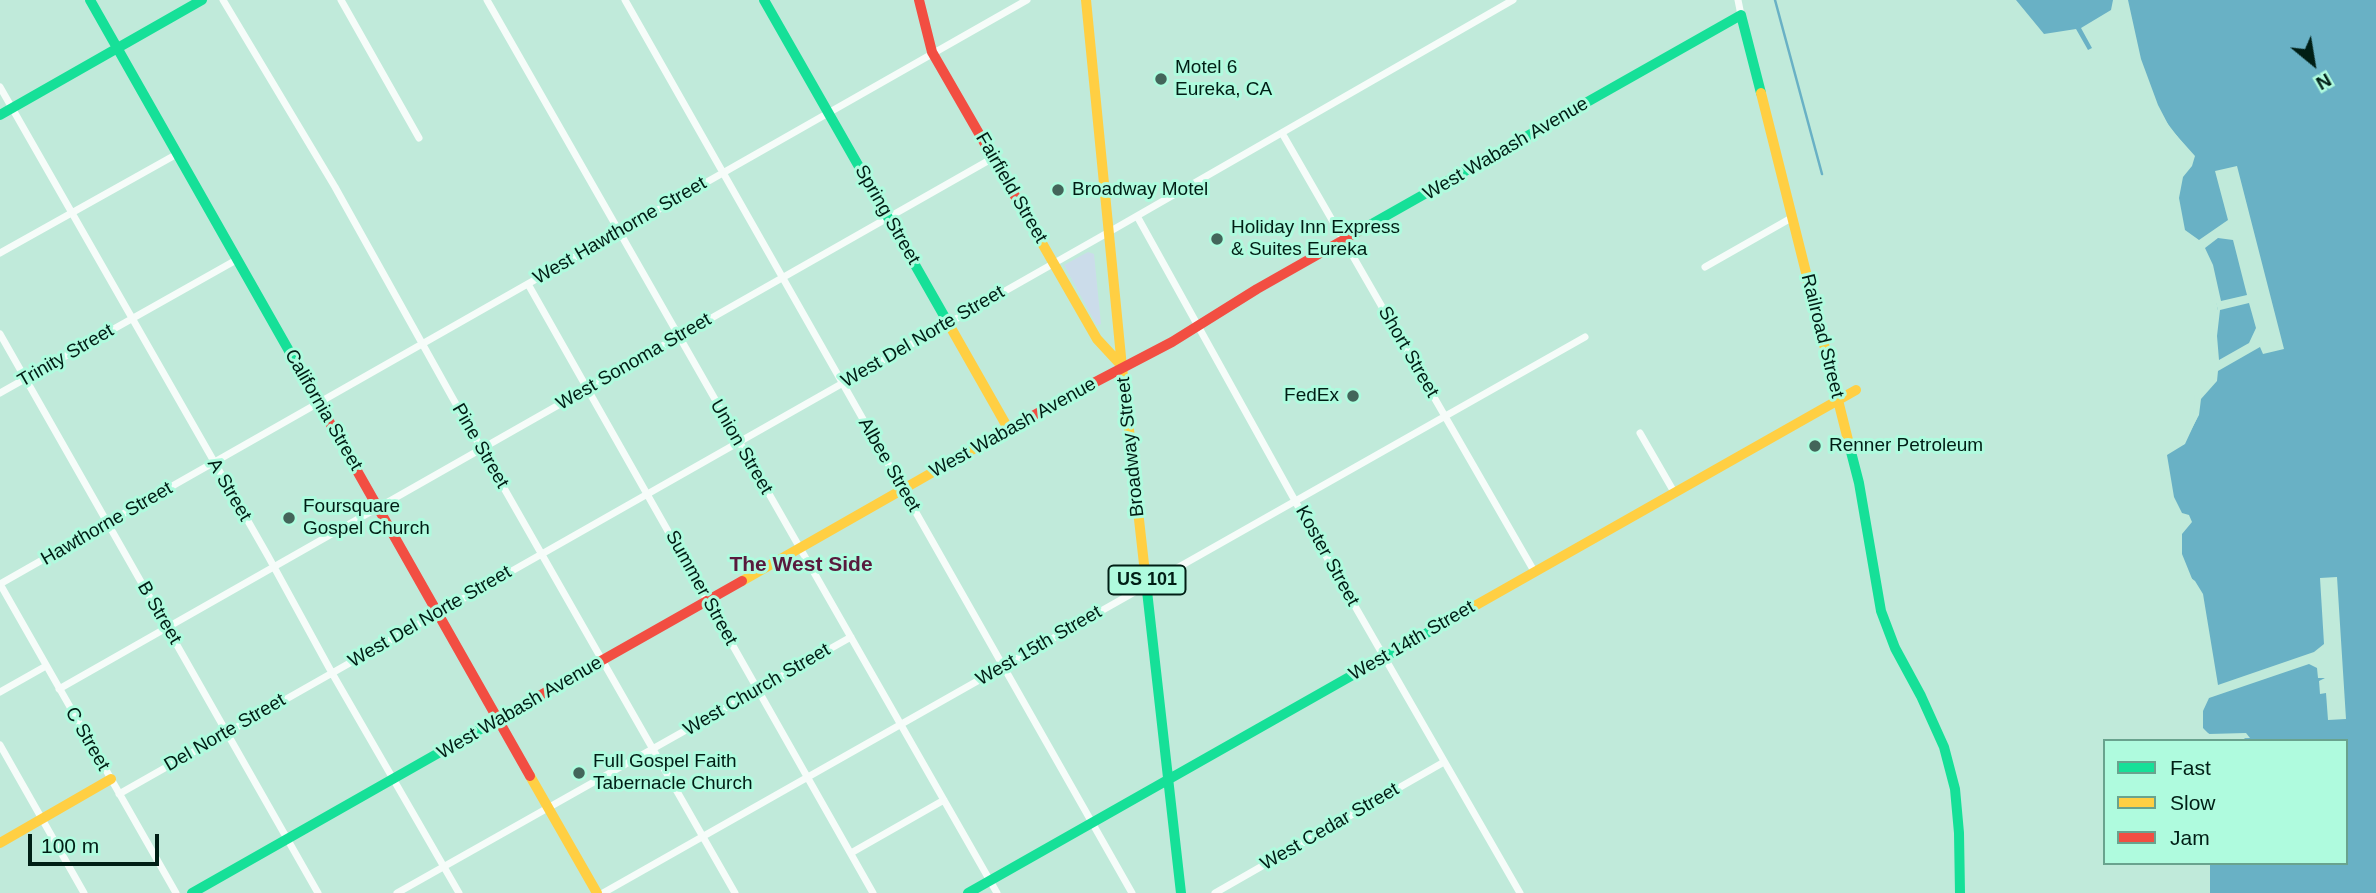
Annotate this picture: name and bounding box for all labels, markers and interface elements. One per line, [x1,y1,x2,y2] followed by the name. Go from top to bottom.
[2278,28,2348,98] north arrow
[1175,57,1272,101] place label: Motel 6 Eureka, CA
[2313,69,2335,94] text: N
[1153,71,1169,87] marker: Motel 6 Eureka, CA
[1420,92,1592,206] street label: West Wabash Avenue
[970,129,1052,247] street label: Fairfield Street
[849,161,925,269] street label: Spring Street
[529,172,711,290] street label: West Hawthorne Street
[1072,179,1208,201] place label: Broadway Motel
[1050,182,1066,198] marker: Broadway Motel
[1231,217,1400,261] place label: Holiday Inn Express & Suites Eureka
[1209,231,1225,247] marker: Holiday Inn Express & Suites Eureka
[1796,272,1848,400] street label: Railroad Street
[837,281,1009,393] street label: West Del Norte Street
[1373,302,1443,402] street label: Short Street
[553,308,715,416] street label: West Sonoma Street
[14,319,118,393] street label: Trinity Street
[279,345,367,475] street label: California Street
[926,373,1100,483] street label: West Wabash Avenue
[1112,376,1150,518] street label: Broadway Street
[1284,385,1339,407] place label: FedEx
[1345,388,1361,404] marker: FedEx
[705,396,777,498] street label: Union Street
[447,400,513,492] street label: Pine Street
[853,414,925,516] street label: Albee Street
[1829,435,1983,457] place label: Renner Petroleum
[1807,438,1823,454] marker: Renner Petroleum
[202,455,256,525] street label: A Street
[37,477,177,571] street label: Hawthorne Street
[303,496,430,540] place label: Foursquare Gospel Church
[1290,502,1364,610] street label: Koster Street
[281,510,297,526] marker: Foursquare Gospel Church
[660,527,742,649] street label: Summer Street
[729,552,873,578] district label: The West Side
[344,561,516,673] street label: West Del Norte Street
[1108,566,1186,594] road number: US 101
[132,578,186,648] street label: B Street
[1345,596,1479,686] street label: West 14th Street
[972,601,1106,691] street label: West 15th Street
[680,639,834,741] street label: West Church Street
[434,651,606,765] street label: West Wabash Avenue
[160,689,290,777] street label: Del Norte Street
[60,703,114,775] street label: C Street
[2103,739,2348,865] legend
[593,751,752,795] place label: Full Gospel Faith Tabernacle Church
[2170,756,2211,779] text: Fast
[571,765,587,781] marker: Full Gospel Faith Tabernacle Church
[1257,778,1403,876] street label: West Cedar Street
[2170,791,2216,814] text: Slow
[32,820,163,864] scale bar
[2170,826,2210,849] text: Jam
[41,834,99,857] text: 100 m

